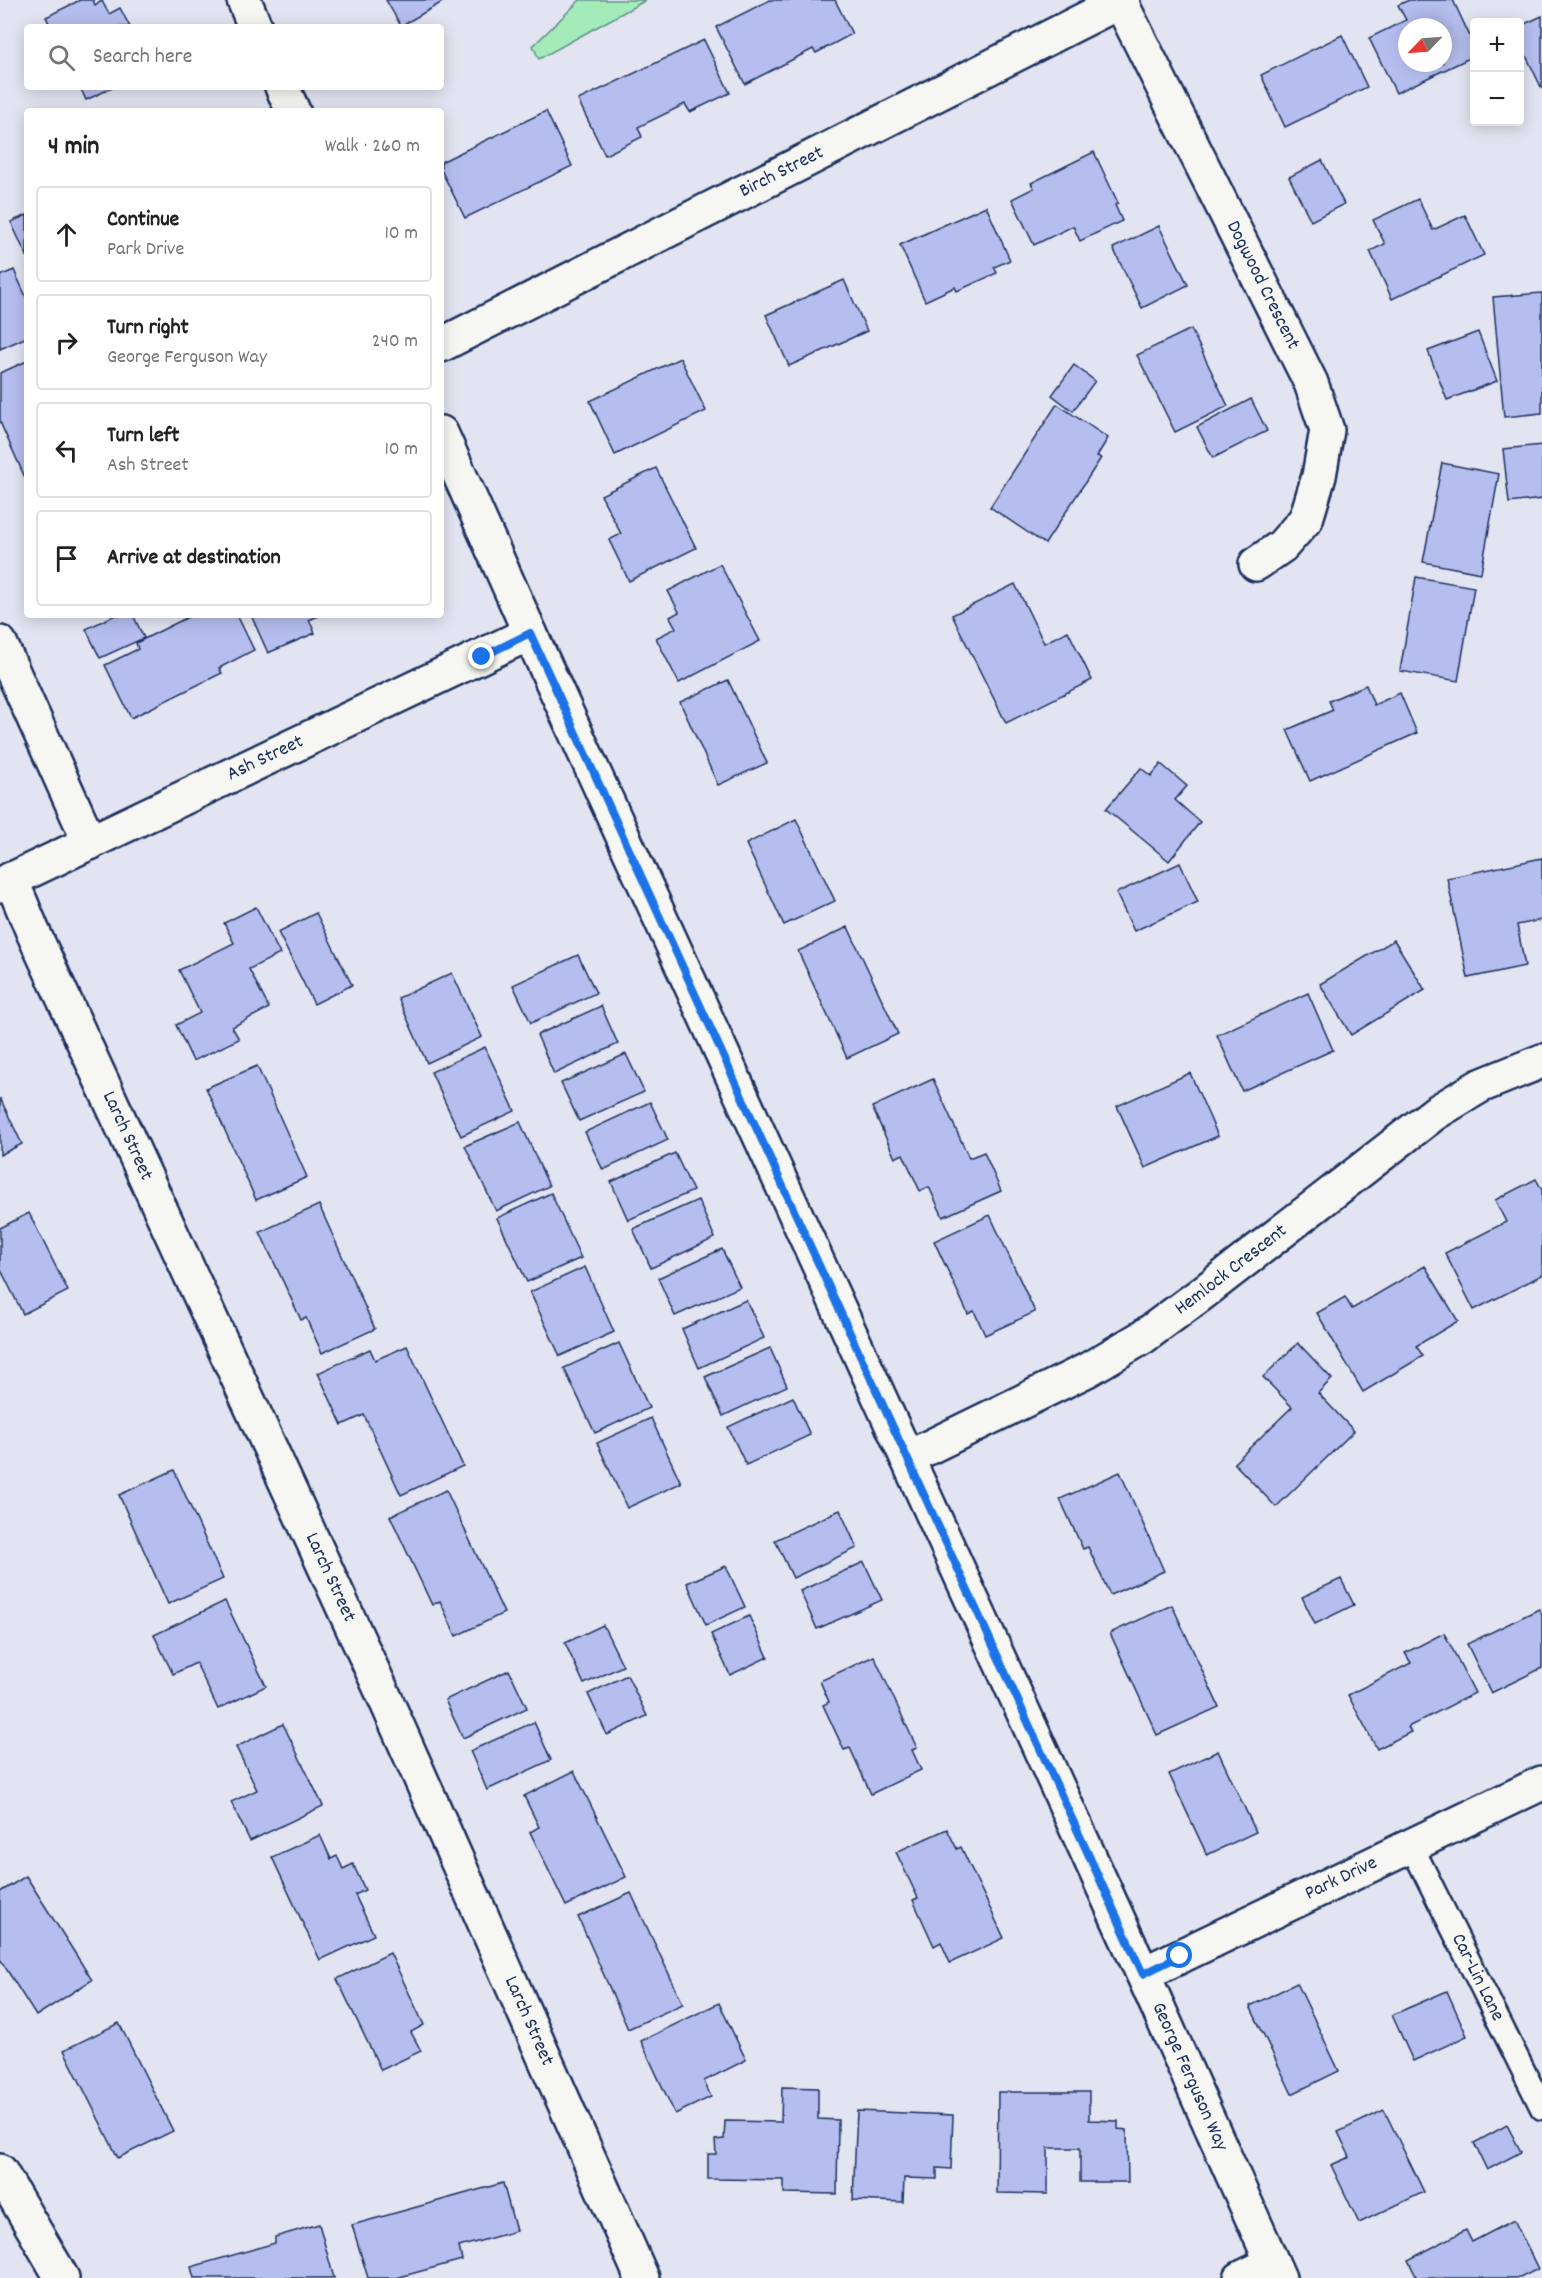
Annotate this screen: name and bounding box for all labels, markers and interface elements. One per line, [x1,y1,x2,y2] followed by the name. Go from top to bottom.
[1398,18,1452,72] north arrow
[1470,18,1524,126] map controls
[1470,18,1524,72] button: +
[24,24,444,90] search box
[45,41,78,74] icon: search
[93,42,192,73] text: Search here
[1470,72,1524,126] button: −
[48,129,99,166] text: 4 min
[325,133,420,161] text: Walk · 260 m
[735,140,829,206] street label: Birch Street
[107,205,179,236] text: Continue
[1218,216,1306,355] street label: Dogwood Crescent
[50,218,83,251] icon: ahead
[384,220,418,248] text: 10 m
[107,236,184,264] text: Park Drive
[107,313,189,344] text: Turn right
[50,326,83,359] icon: right
[372,328,418,356] text: 240 m
[107,344,267,372] text: George Ferguson Way
[107,421,179,452] text: Turn left
[50,434,83,467] icon: left
[384,436,418,464] text: 10 m
[107,452,189,480] text: Ash Street
[50,542,83,575] icon: arrive
[107,543,281,574] text: Arrive at destination
[468,643,494,669] route end
[223,729,308,789] street label: Ash Street
[94,1087,159,1185] street label: Larch Street
[1169,1218,1294,1323] street label: Hemlock Crescent
[297,1528,362,1627] street label: Larch Street
[1301,1850,1383,1908] street label: Park Drive
[1443,1929,1511,2027] street label: Car-Lin Lane
[1166,1942,1192,1968] route start
[496,1972,560,2071] street label: Larch Street
[1144,1998,1235,2156] street label: George Ferguson Way

